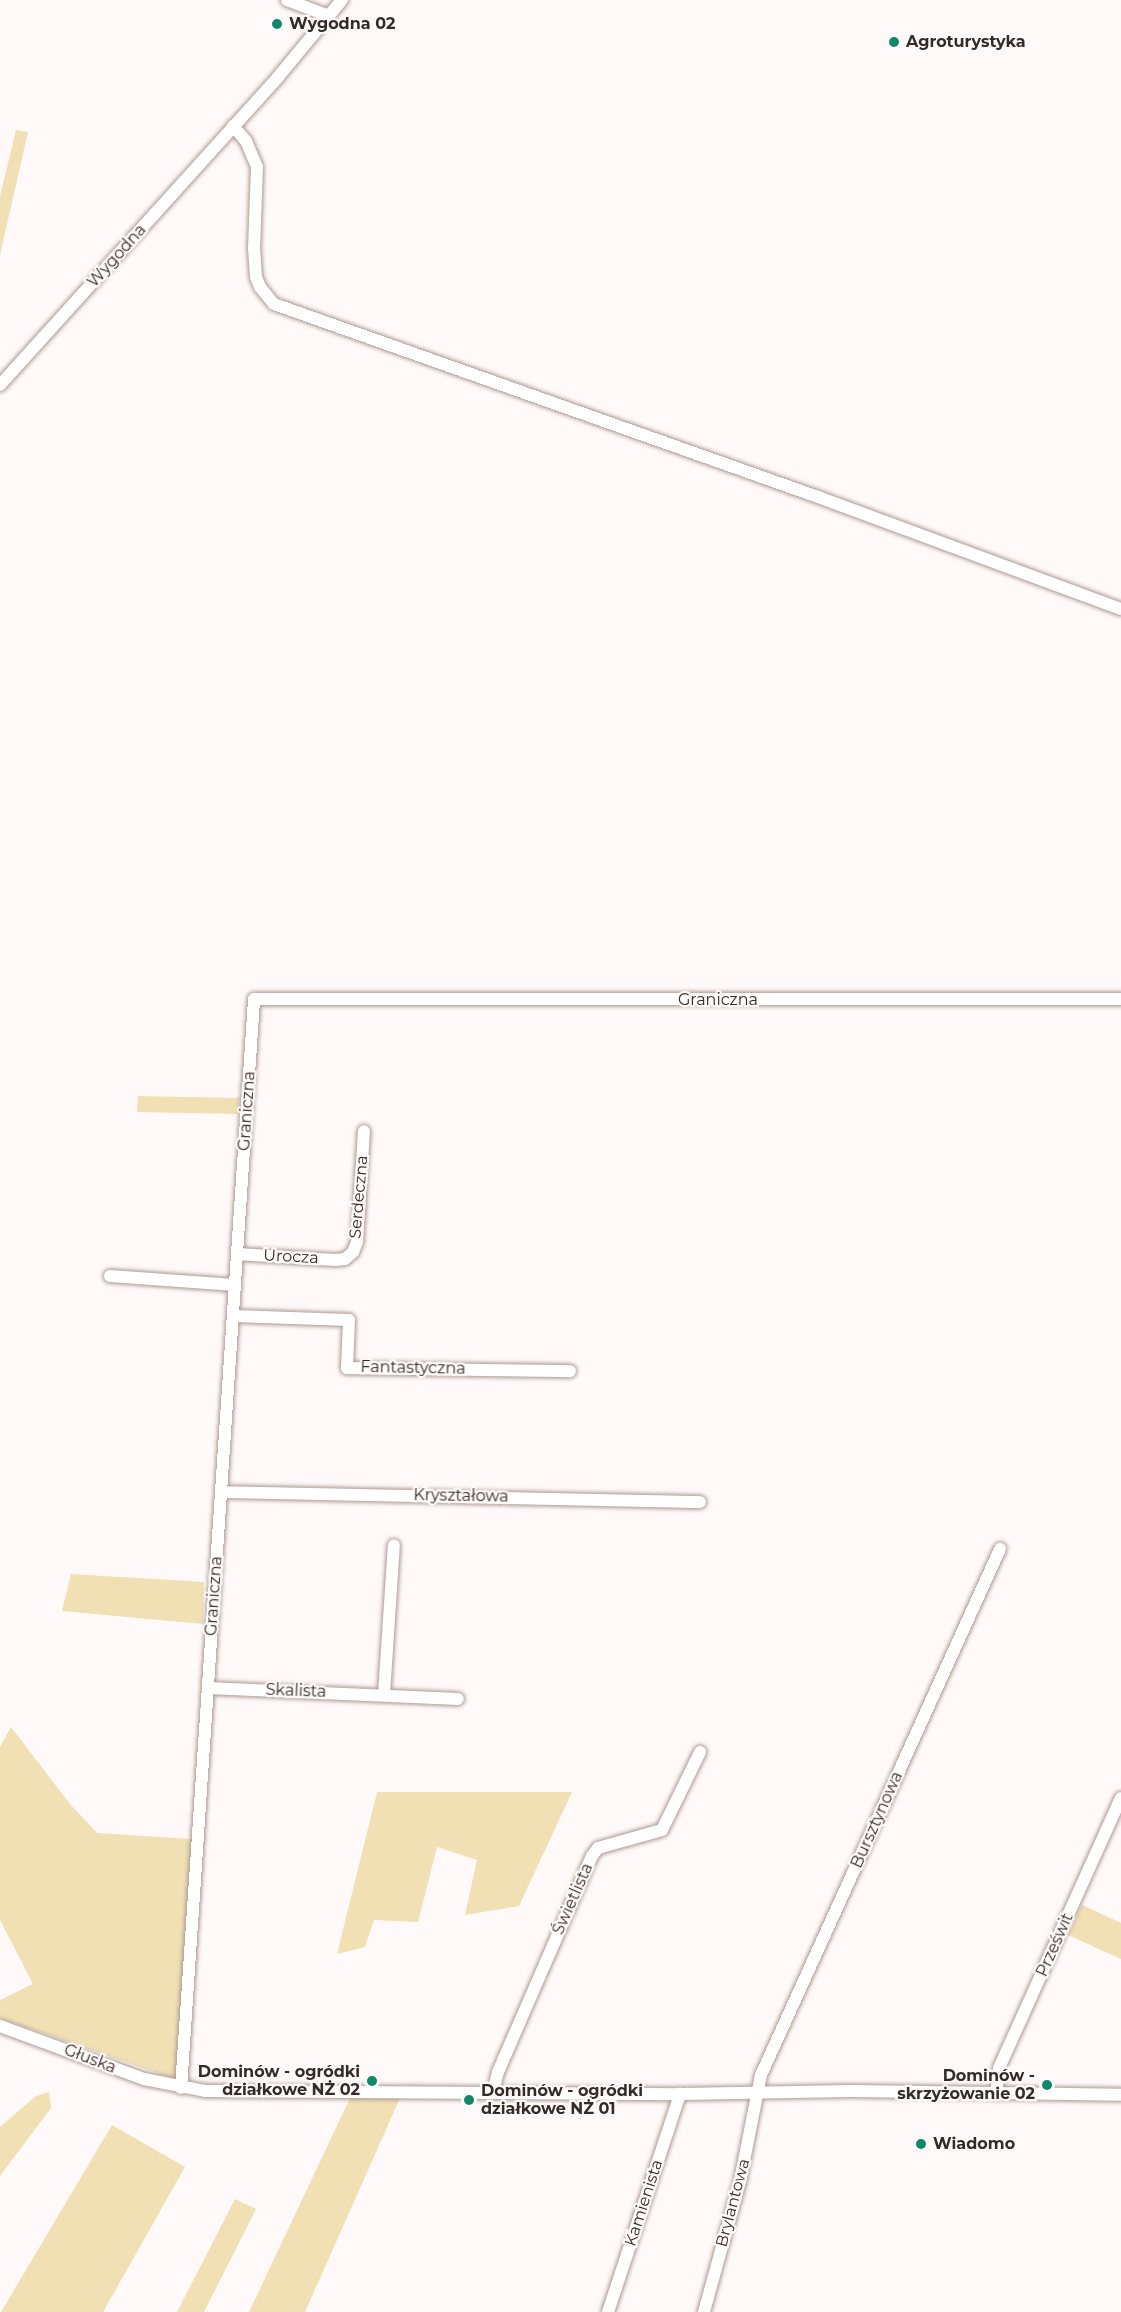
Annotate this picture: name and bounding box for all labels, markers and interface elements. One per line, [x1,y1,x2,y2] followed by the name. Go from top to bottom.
[289,14,395,34] place label: Wygodna 02
[270,17,284,31] marker: Wygodna 02
[906,32,1026,52] place label: Agroturystyka
[887,35,901,49] marker: Agroturystyka
[84,220,150,292] street label: Wygodna
[678,990,758,1010] street label: Graniczna
[235,1070,259,1152] street label: Graniczna
[346,1155,372,1239] street label: Serdeczna
[263,1246,319,1268] street label: Urocza
[360,1357,466,1379] street label: Fantastyczna
[413,1486,509,1506] street label: Kryształowa
[202,1555,226,1637] street label: Graniczna
[265,1680,327,1702] street label: Skalista
[847,1769,907,1871] street label: Bursztynowa
[549,1860,597,1938] street label: Świetlista
[1032,1910,1078,1980] street label: Prześwit
[61,2040,119,2078] street label: Głuska
[198,2062,360,2100] place label: Dominów - ogródki działkowe NŻ 02
[897,2066,1035,2104] place label: Dominów - skrzyżowanie 02
[365,2074,379,2088] marker: Dominów - ogródki działkowe NŻ 02
[1040,2078,1054,2092] marker: Dominów - skrzyżowanie 02
[481,2081,643,2119] place label: Dominów - ogródki działkowe NŻ 01
[462,2093,476,2107] marker: Dominów - ogródki działkowe NŻ 01
[933,2134,1015,2154] place label: Wiadomo
[914,2137,928,2151] marker: Wiadomo
[621,2157,667,2249] street label: Kamienista
[712,2157,754,2249] street label: Brylantowa

